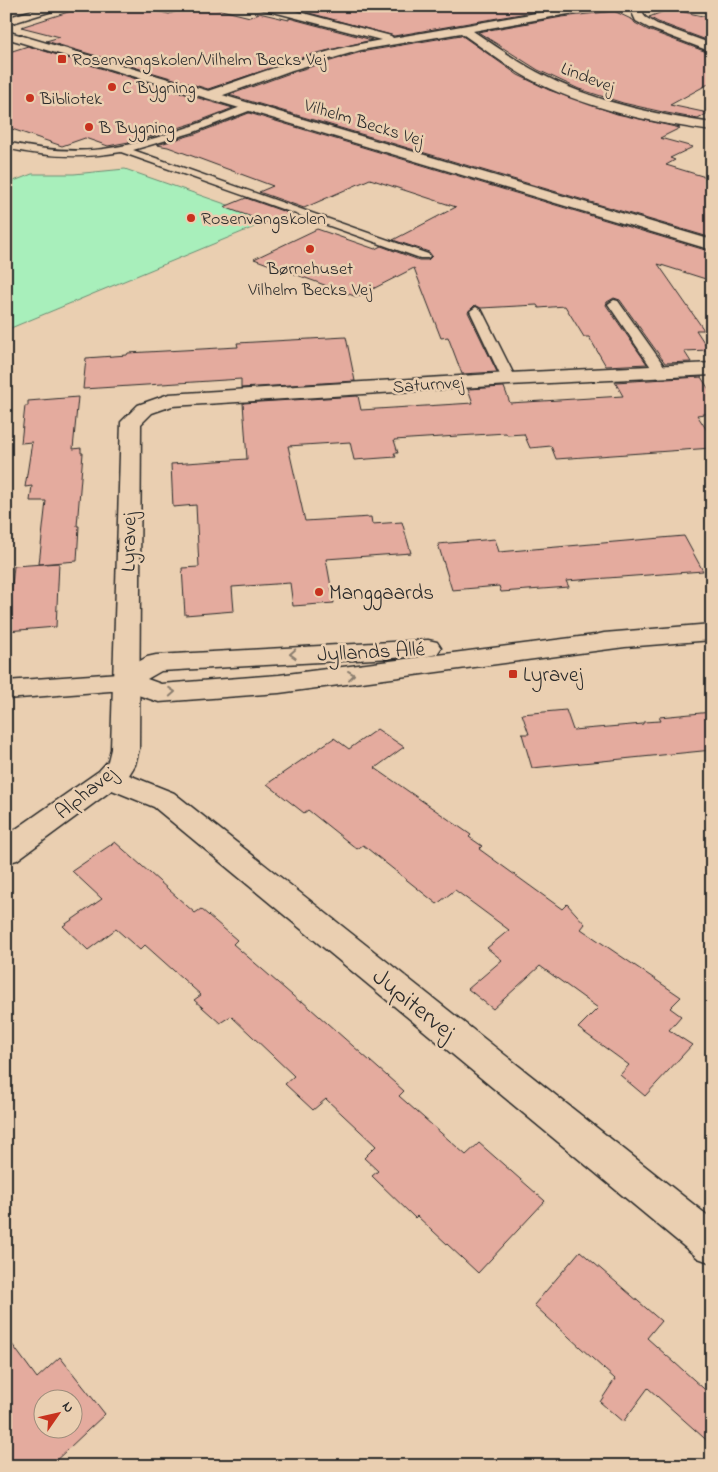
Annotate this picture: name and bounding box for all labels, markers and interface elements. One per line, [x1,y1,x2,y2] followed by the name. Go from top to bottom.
[72,48,326,75] place label: Rosenvangskolen/Vilhelm Becks Vej
[56,53,68,65] marker: Rosenvangskolen/Vilhelm Becks Vej
[556,57,619,101] street label: Lindevej
[122,76,196,103] place label: C Bygning
[106,81,118,93] marker: C Bygning
[39,87,102,113] place label: Bibliotek
[24,92,36,104] marker: Bibliotek
[300,93,427,155] street label: Vilhelm Becks Vej
[98,116,175,143] place label: B Bygning
[83,121,95,133] marker: B Bygning
[201,207,326,234] place label: Rosenvangskolen
[185,212,197,224] marker: Rosenvangskolen
[304,243,316,255] marker: Børnehuset Vilhelm Becks Vej
[247,257,372,304] place label: Børnehuset Vilhelm Becks Vej
[392,371,465,401] street label: Saturnvej
[114,511,148,572] street label: Lyravej
[329,579,434,611] place label: Manggaards
[313,586,325,598] marker: Manggaards
[316,635,426,673] street label: Jyllands Allé
[289,649,297,660] one-way arrow
[523,661,583,693] place label: Lyravej
[507,668,519,680] marker: Lyravej
[347,670,355,681] one-way arrow
[168,687,176,698] one-way arrow
[49,759,124,828] street label: Alphavej
[364,960,463,1051] street label: Jupitervej
[32,1390,82,1440] north arrow
[56,1398,79,1417] text: N

